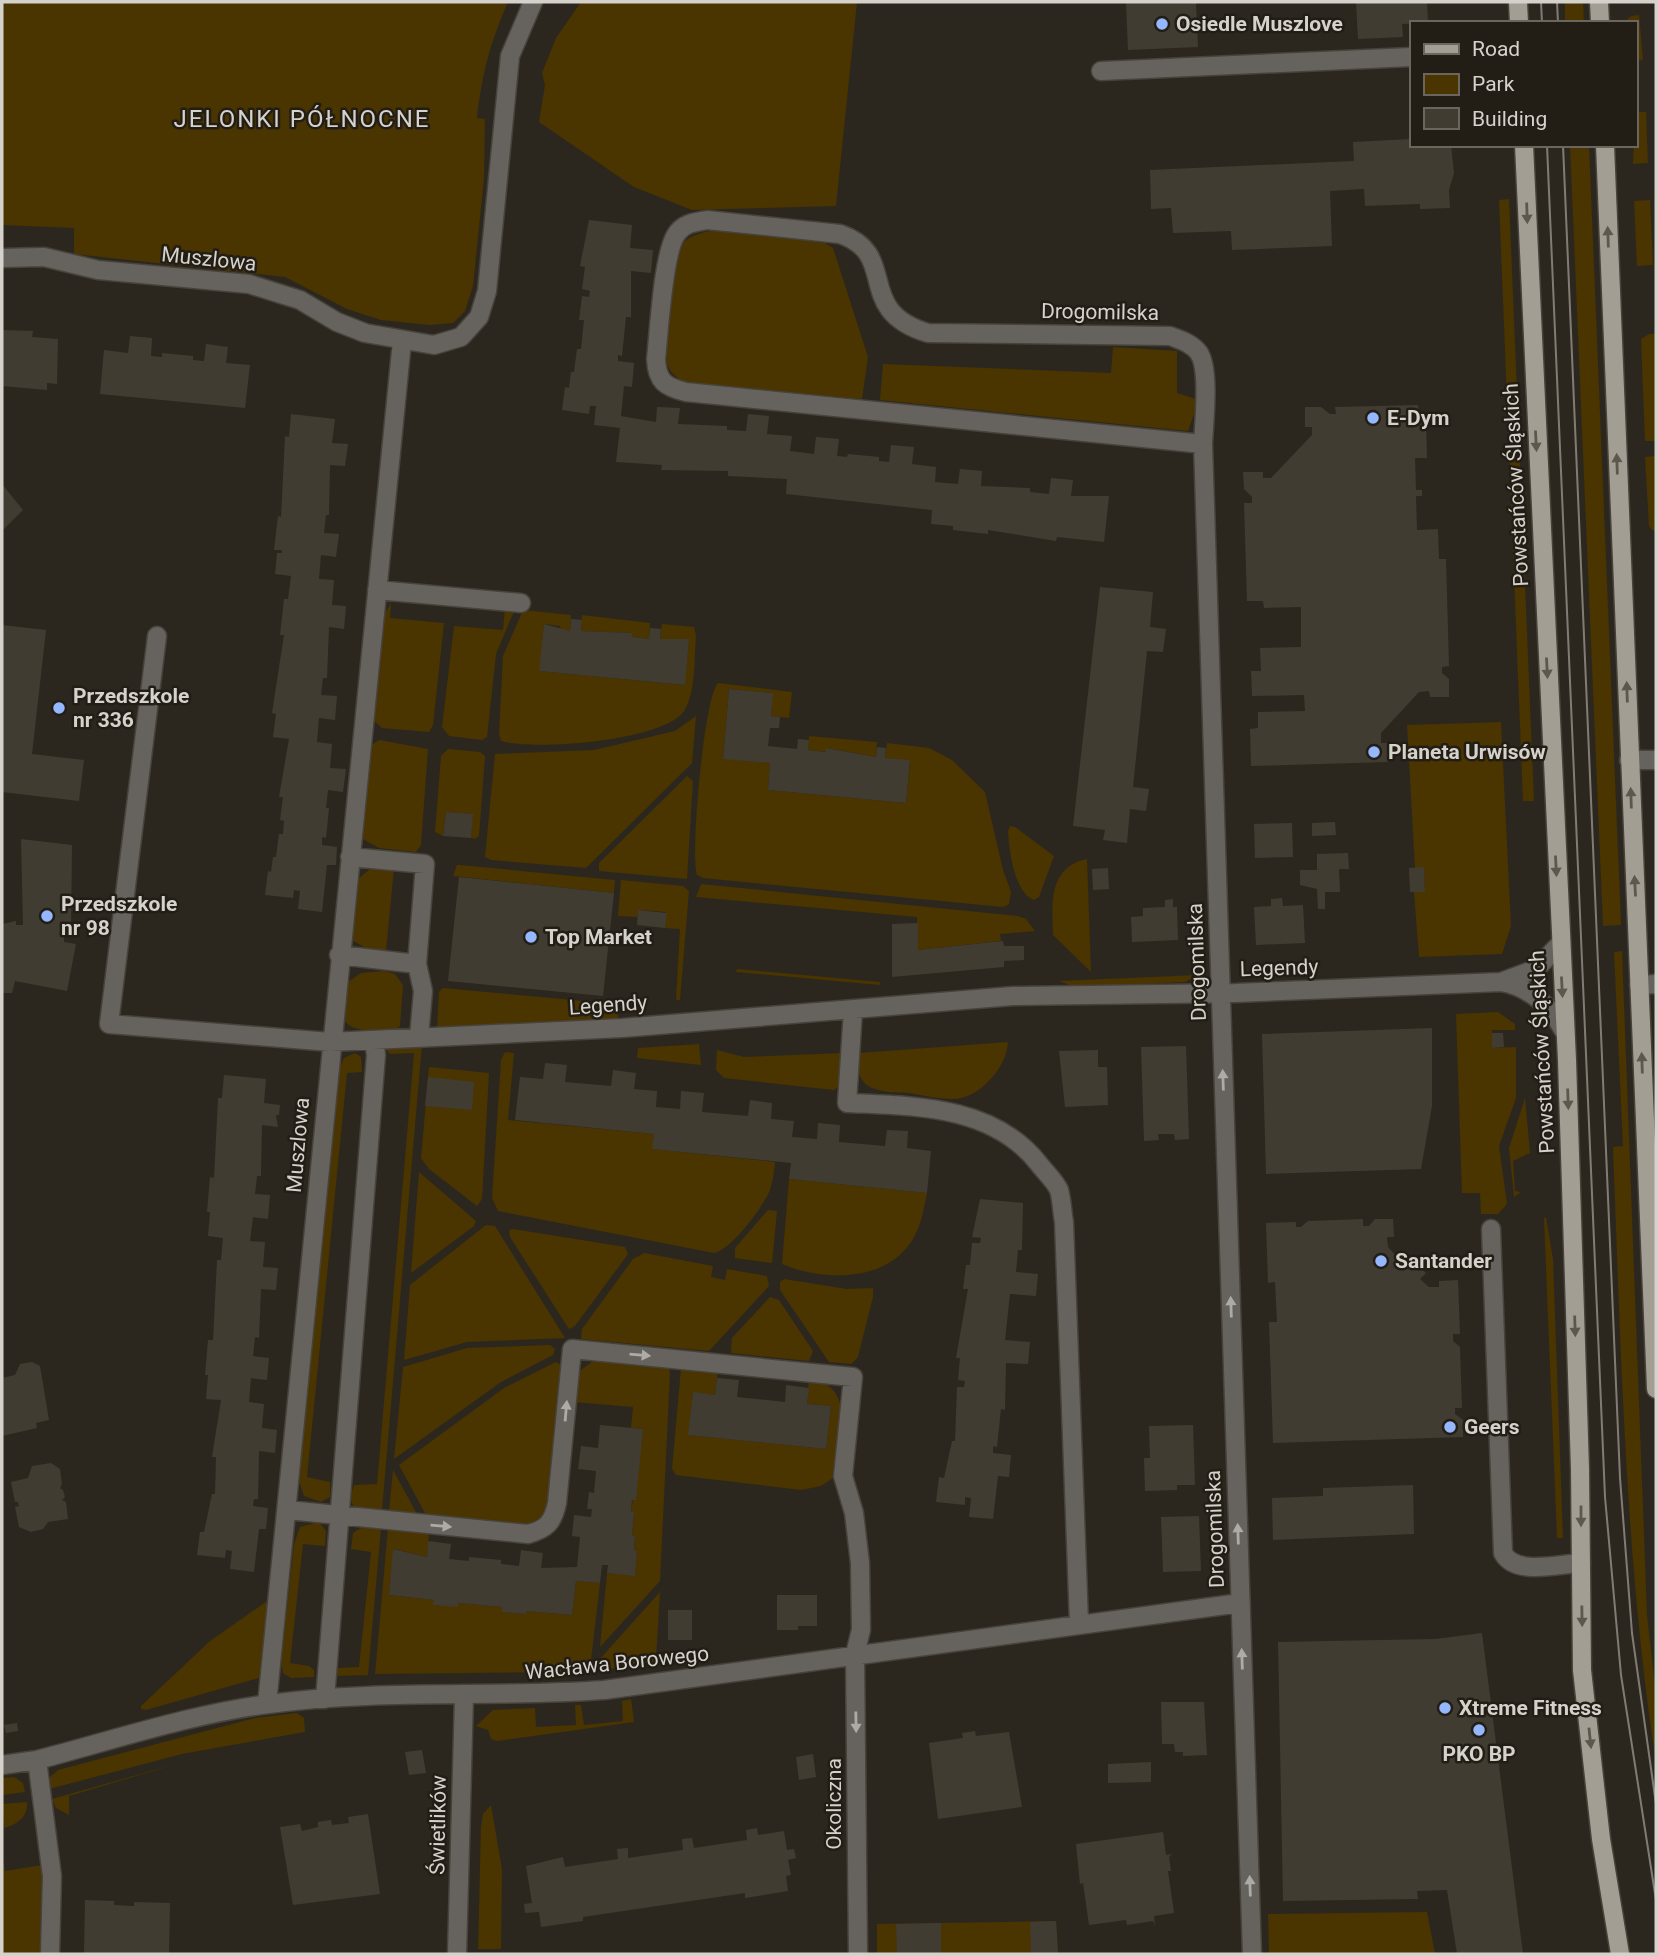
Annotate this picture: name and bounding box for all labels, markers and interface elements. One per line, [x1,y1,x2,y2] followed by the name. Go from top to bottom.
[1176,12,1343,36] place label: Osiedle Muszlove
[1154,16,1170,32] marker: Osiedle Muszlove
[1410,21,1637,147] legend
[1472,37,1520,61] text: Road
[1472,72,1515,96] text: Park
[174,105,430,133] district label: JELONKI PÓŁNOCNE
[1472,107,1547,131] text: Building
[1521,203,1532,225] one-way arrow
[1603,226,1614,248] one-way arrow
[160,242,258,276] street label: Muszlowa
[1041,299,1159,325] street label: Drogomilska
[1499,383,1533,587] street label: Powstańców Śląskich
[1387,406,1450,430] place label: E-Dym
[1365,410,1381,426] marker: E-Dym
[1531,430,1542,452] one-way arrow
[1612,453,1623,475] one-way arrow
[1541,657,1552,679] one-way arrow
[1621,681,1632,703] one-way arrow
[73,684,189,732] place label: Przedszkole nr 336
[51,700,67,716] marker: Przedszkole nr 336
[1388,740,1546,764] place label: Planeta Urwisów
[1366,744,1382,760] marker: Planeta Urwisów
[1625,786,1636,808] one-way arrow
[1551,856,1562,878] one-way arrow
[1629,875,1640,897] one-way arrow
[61,892,177,940] place label: Przedszkole nr 98
[1183,903,1211,1021] street label: Drogomilska
[39,908,55,924] marker: Przedszkole nr 98
[545,925,652,949] place label: Top Market
[523,929,539,945] marker: Top Market
[1525,950,1559,1154] street label: Powstańców Śląskich
[1239,955,1319,981] street label: Legendy
[1557,977,1568,999] one-way arrow
[568,990,648,1020] street label: Legendy
[1637,1052,1648,1074] one-way arrow
[1218,1068,1229,1090] one-way arrow
[1562,1088,1573,1110] one-way arrow
[282,1096,314,1194] street label: Muszlowa
[1395,1249,1492,1273] place label: Santander
[1373,1253,1389,1269] marker: Santander
[1225,1296,1236,1318] one-way arrow
[1570,1315,1581,1337] one-way arrow
[629,1350,651,1361] one-way arrow
[561,1399,572,1421] one-way arrow
[1464,1415,1520,1439] place label: Geers
[1442,1419,1458,1435] marker: Geers
[1201,1470,1229,1588] street label: Drogomilska
[1575,1505,1587,1527] one-way arrow
[430,1521,452,1532] one-way arrow
[1232,1523,1243,1545] one-way arrow
[1576,1606,1587,1628] one-way arrow
[524,1641,710,1685] street label: Wacława Borowego
[1236,1647,1247,1669] one-way arrow
[1459,1696,1602,1720] place label: Xtreme Fitness
[1437,1700,1453,1716] marker: Xtreme Fitness
[850,1711,861,1733] one-way arrow
[1471,1722,1487,1738] marker: PKO BP
[1584,1727,1595,1749] one-way arrow
[1442,1742,1516,1766] place label: PKO BP
[822,1758,846,1850] street label: Okoliczna
[425,1775,451,1875] street label: Świetlików
[1244,1875,1255,1897] one-way arrow

